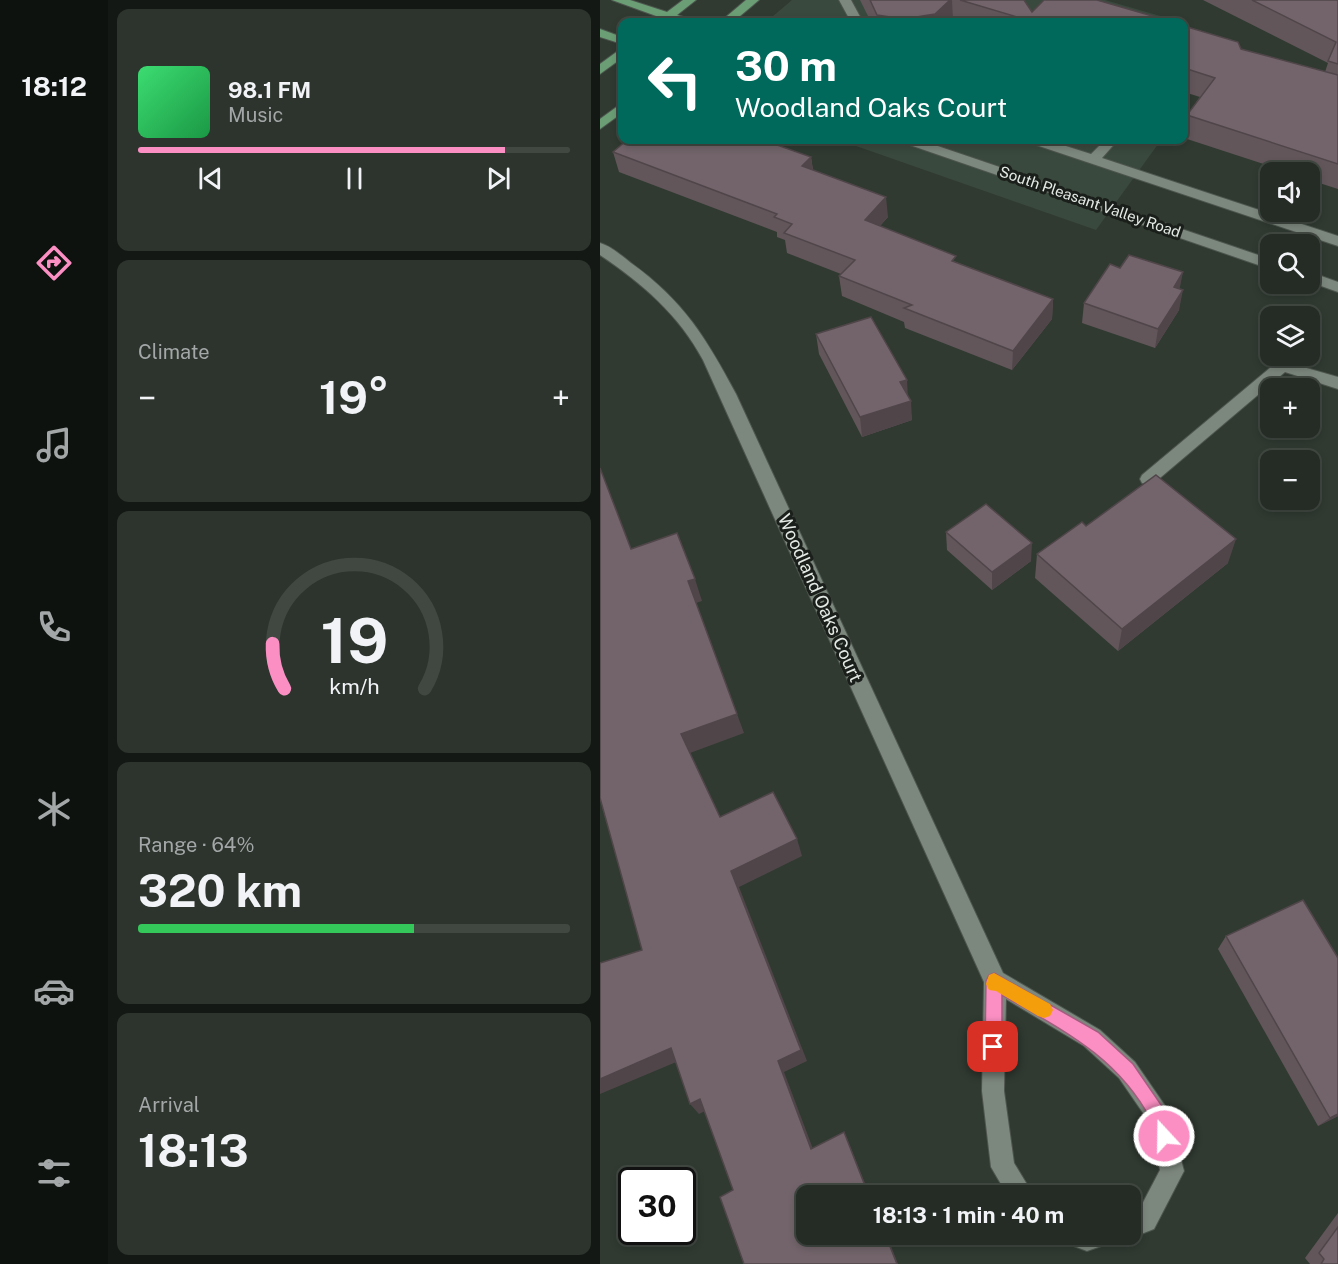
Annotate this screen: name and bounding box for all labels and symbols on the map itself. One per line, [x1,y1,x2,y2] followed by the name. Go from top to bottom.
[997,162,1183,241] street label: South Pleasant Valley Road
[774,511,867,685] street label: Woodland Oaks Court
[967,1021,1018,1072] pin
[1132,1104,1196,1168] position arrow
[618,1167,696,1245] speed limit sign: 30

